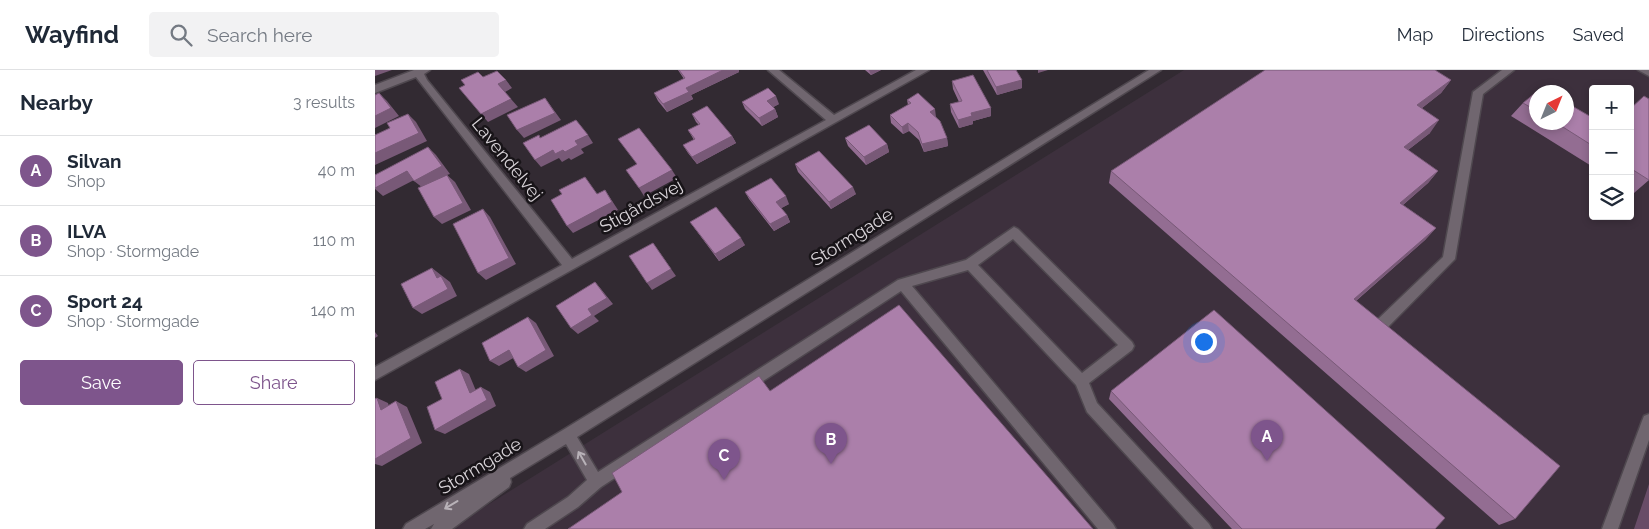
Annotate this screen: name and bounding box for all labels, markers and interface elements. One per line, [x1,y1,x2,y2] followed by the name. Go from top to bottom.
[149,12,499,57] search box
[25,20,119,49] text: Wayfind
[167,21,195,49] icon: search
[207,24,312,46] text: Search here
[1397,24,1433,45] text: Map
[1461,24,1545,45] text: Directions
[1573,24,1624,45] text: Saved
[1529,85,1574,130] north arrow
[1589,85,1634,220] map controls
[1589,85,1634,130] button: +
[20,90,93,115] text: Nearby
[293,93,355,112] text: 3 results
[468,113,547,204] street label: Lavendelvej
[1589,130,1634,175] button: −
[67,150,122,172] text: Silvan
[31,161,41,180] text: A
[318,161,355,180] text: 40 m
[67,172,105,191] text: Shop
[596,174,686,237] street label: Stigårdsvej
[1589,175,1634,220] button: layers
[807,203,897,270] street label: Stormgade
[67,220,106,242] text: ILVA
[31,231,41,250] text: B
[313,231,355,250] text: 110 m
[67,242,199,261] text: Shop · Stormgade
[67,290,143,312] text: Sport 24
[31,301,41,320] text: C
[311,301,355,320] text: 140 m
[67,312,199,331] text: Shop · Stormgade
[1191,329,1217,355] your location
[20,360,183,405] button: Save
[193,360,355,405] button: Share
[1251,420,1283,461] pin: A
[815,423,847,464] pin: B
[435,432,525,498] street label: Stormgade
[708,439,740,480] pin: C
[577,451,587,466] one-way arrow
[445,500,459,510] one-way arrow

